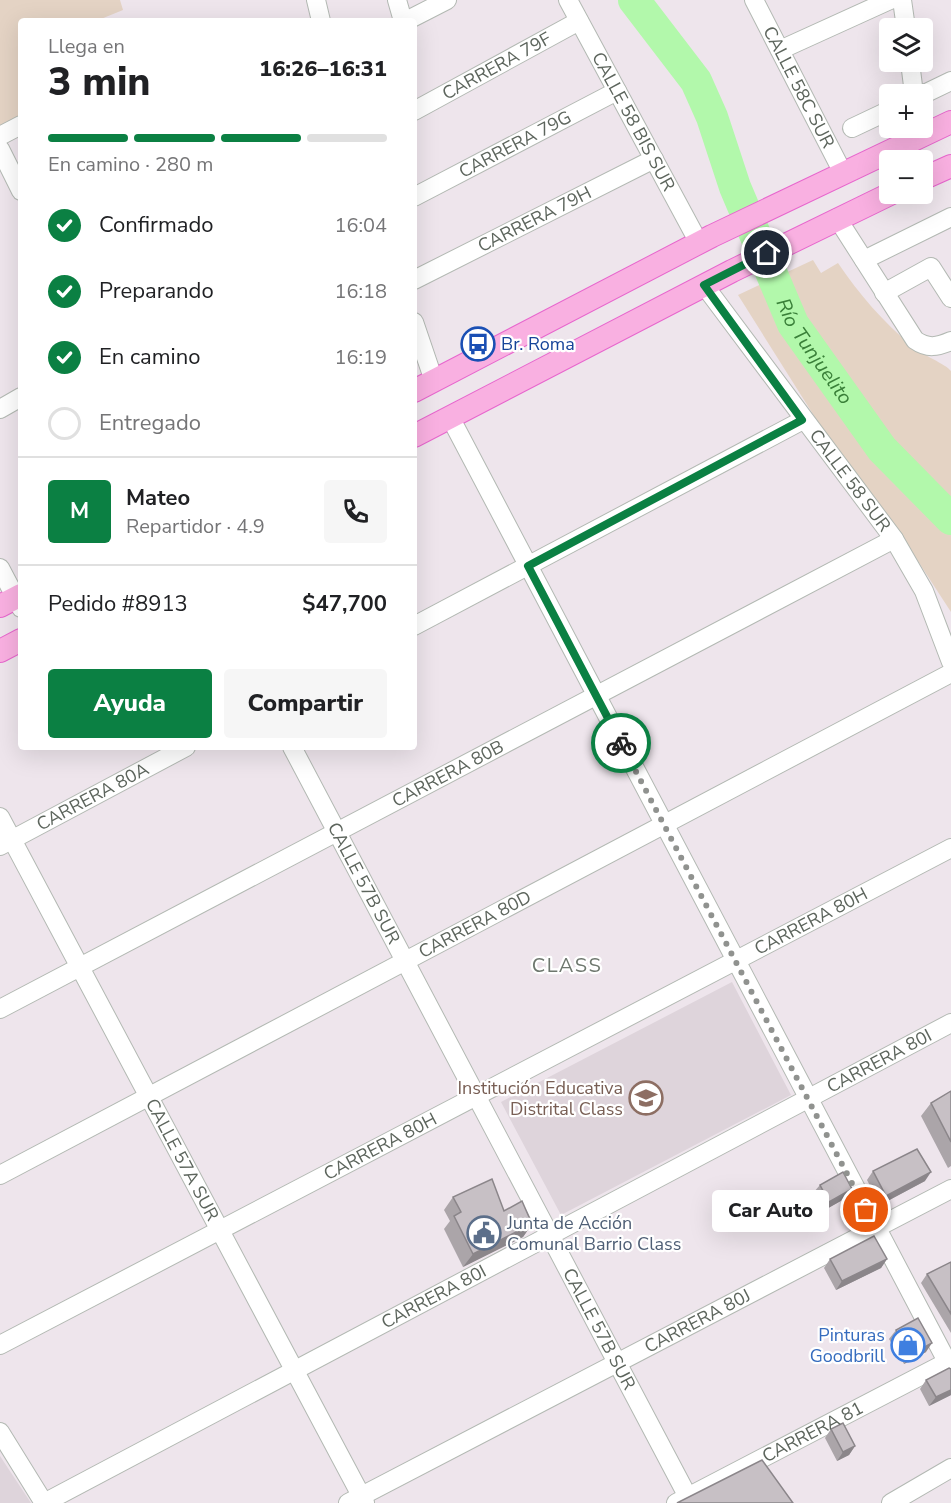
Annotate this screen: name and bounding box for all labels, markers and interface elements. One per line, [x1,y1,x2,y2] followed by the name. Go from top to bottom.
[879,18,933,204] map controls
[879,18,933,72] button: layers
[757,22,840,152] street label: CALLE 58C SUR
[438,27,555,105] street label: CARRERA 79F
[48,33,125,60] text: Llega en
[586,48,681,195] street label: CALLE 58 BIS SUR
[259,54,387,84] text: 16:26–16:31
[48,56,151,109] text: 3 min
[879,84,933,138] button: +
[455,105,575,184] street label: CARRERA 79G
[879,150,933,204] button: −
[48,151,213,178] text: En camino · 280 m
[474,180,596,258] street label: CARRERA 79H
[48,209,81,242] icon: check
[99,210,214,240] text: Confirmado
[334,212,387,239] text: 16:04
[741,227,792,278] pin
[750,236,783,269] icon: home
[48,275,81,308] icon: check
[99,276,214,306] text: Preparando
[334,278,387,305] text: 16:18
[770,294,859,410] water label: Río Tunjuelito
[460,326,496,362] bus stop icon: Br. Roma
[501,332,575,356] place label: Br. Roma
[48,341,81,374] icon: check
[99,342,200,372] text: En camino
[334,344,387,371] text: 16:19
[99,408,201,438] text: Entregado
[804,424,896,536] street label: CALLE 58 SUR
[324,480,387,543] button: phone
[126,483,190,513] text: Mateo
[70,496,89,526] text: M
[126,513,265,540] text: Repartidor · 4.9
[48,589,188,619] text: Pedido #8913
[302,589,387,619] text: $47,700
[48,669,212,738] button: Ayuda
[224,669,387,738] button: Compartir
[591,713,651,773] courier
[605,727,638,760] icon: bike
[388,734,508,813] street label: CARRERA 80B
[32,757,153,836] street label: CARRERA 80A
[322,818,406,948] street label: CALLE 57B SUR
[750,882,872,961] street label: CARRERA 80H
[414,885,535,964] street label: CARRERA 80D
[532,952,602,979] district label: CLASS
[823,1023,936,1099] street label: CARRERA 80I
[457,1076,623,1121] place label: Institución Educativa Distrital Class
[628,1080,664,1116] school or university icon: Institución Educativa Distrital Class
[140,1094,225,1225] street label: CALLE 57A SUR
[320,1107,441,1186] street label: CARRERA 80H
[840,1184,891,1235] pin
[713,1189,830,1231] callout: Car Auto
[849,1193,882,1226] icon: bag
[728,1197,813,1224] text: Car Auto
[506,1211,681,1256] place label: Junta de Acción Comunal Barrio Class
[466,1215,502,1251] public building icon: Junta de Acción Comunal Barrio Class
[377,1259,490,1334] street label: CARRERA 80I
[557,1264,641,1394] street label: CALLE 57B SUR
[640,1283,755,1359] street label: CARRERA 80J
[810,1323,886,1368] place label: Pinturas Goodbrill
[890,1327,926,1363] shop icon: Pinturas Goodbrill
[758,1396,867,1468] street label: CARRERA 81

